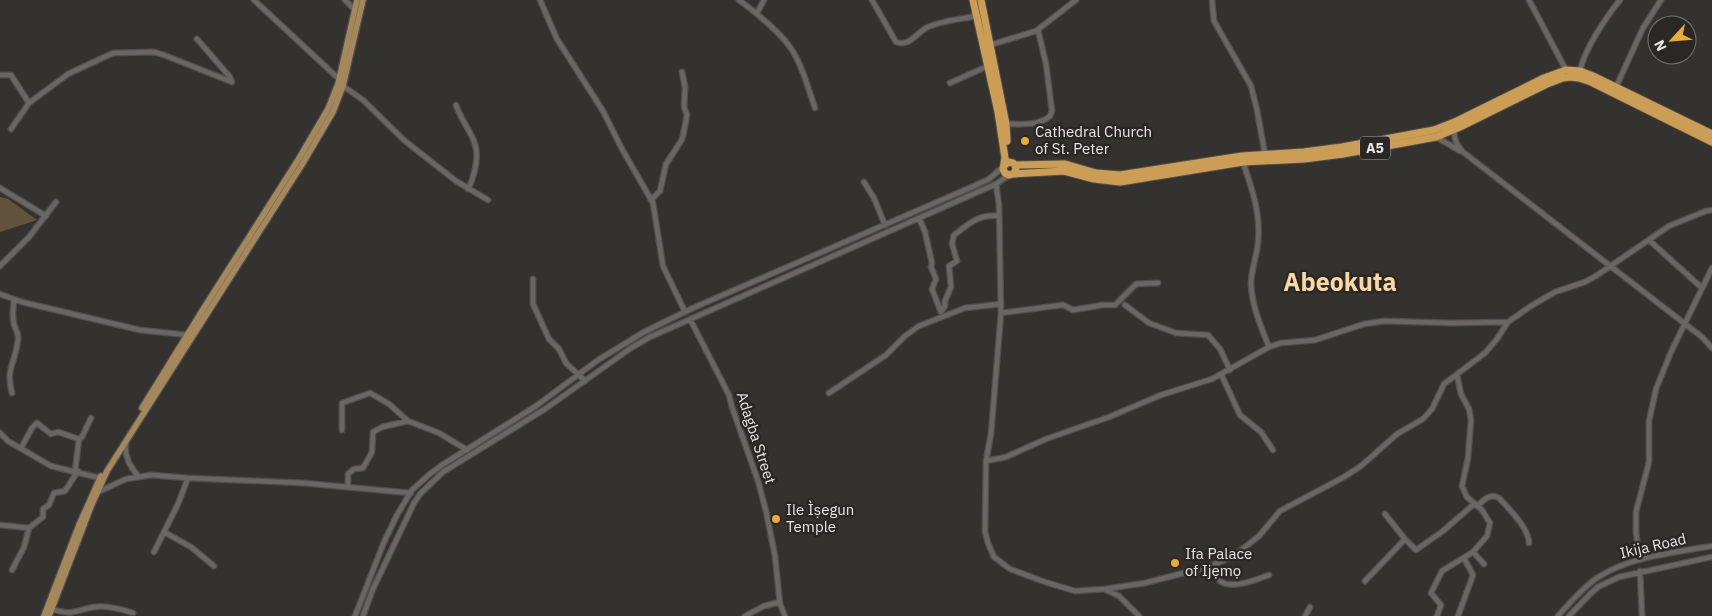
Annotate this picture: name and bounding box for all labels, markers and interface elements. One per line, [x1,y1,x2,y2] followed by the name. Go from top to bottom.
[1647,15,1697,65] north arrow
[1650,37,1671,54] text: N
[1035,122,1152,158] place label: Cathedral Church of St. Peter
[1019,135,1031,147] marker: Cathedral Church of St. Peter
[1360,136,1390,160] road number: A5
[1283,265,1397,298] district label: Abeokuta
[733,389,780,486] street label: Adagba Street
[786,500,854,536] place label: Ile Ìṣegun Temple
[770,513,782,525] marker: Ile Ìṣegun Temple
[1618,529,1688,562] street label: Ikija Road
[1185,544,1252,580] place label: Ifa Palace of Ijẹmọ
[1169,557,1181,569] marker: Ifa Palace of Ijẹmọ

